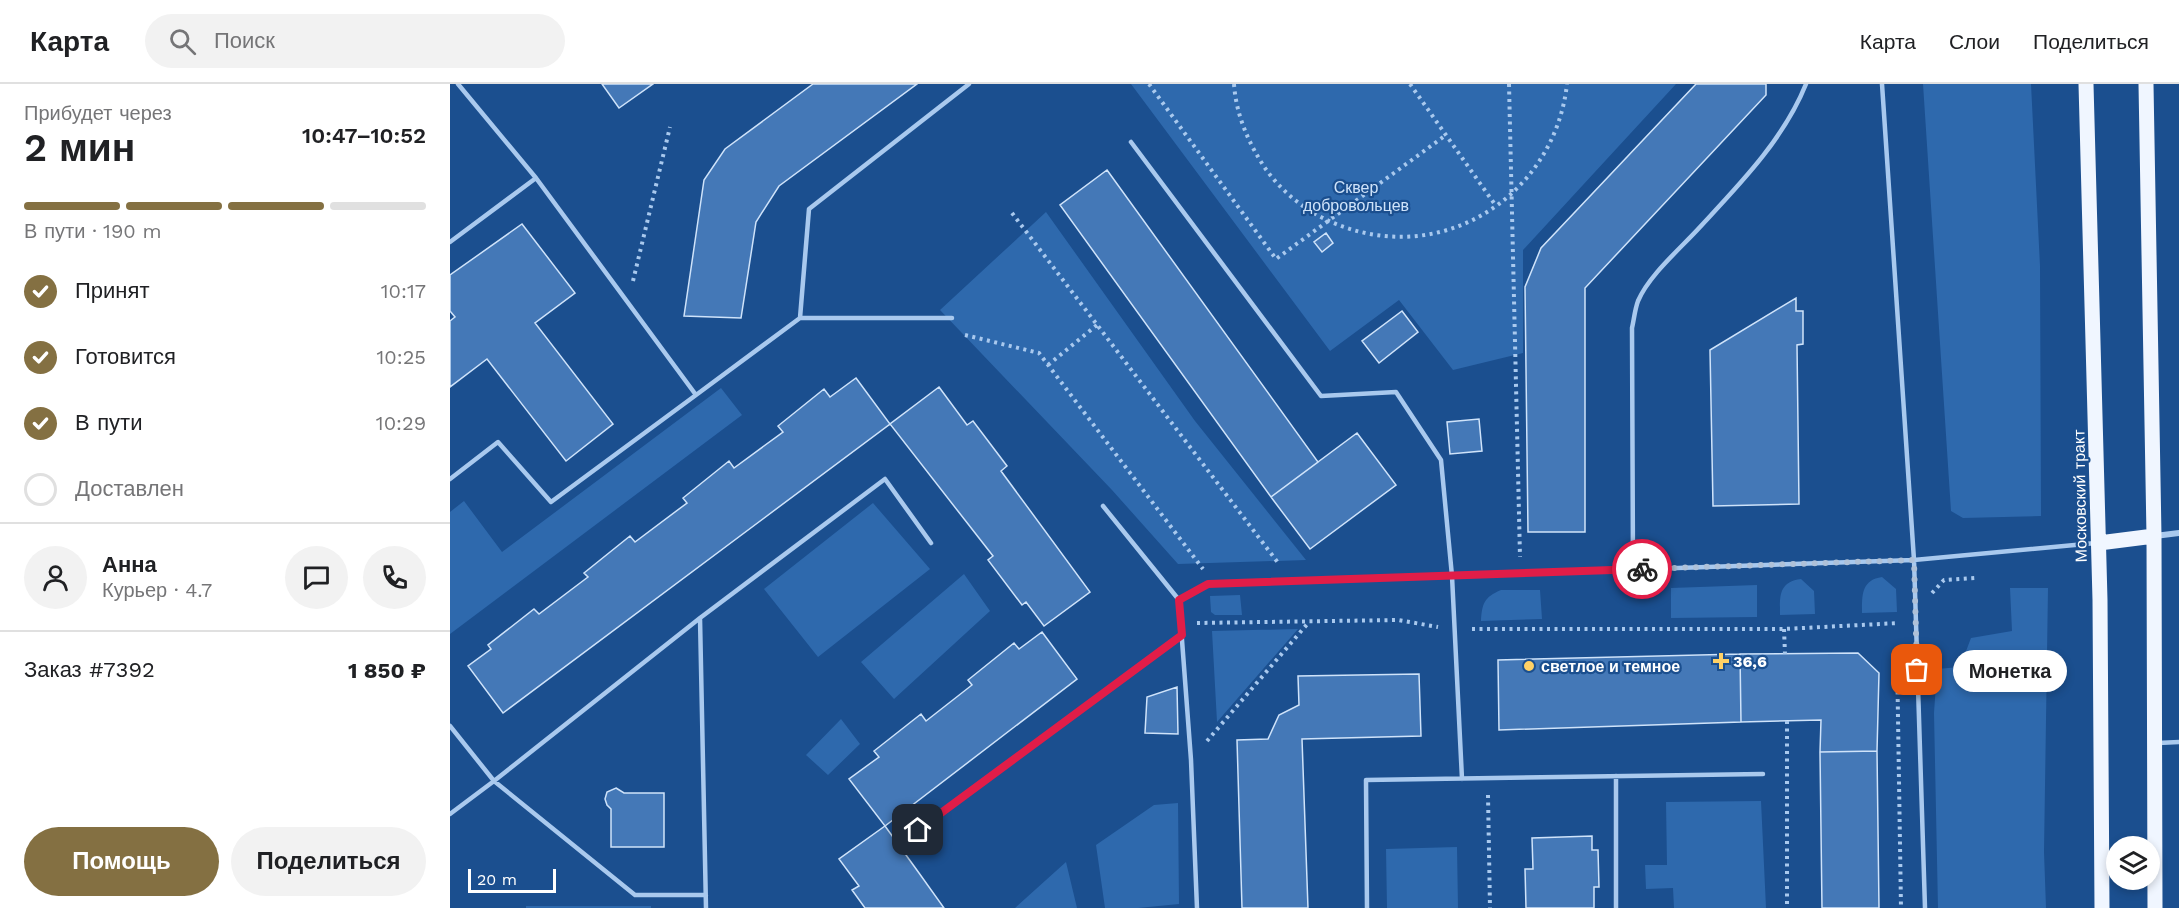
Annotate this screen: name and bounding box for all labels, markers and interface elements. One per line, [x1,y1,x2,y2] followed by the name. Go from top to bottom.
[145,14,565,68] search box
[30,25,109,58] text: Карта
[166,25,199,58] icon: search
[214,28,275,53] text: Поиск
[1860,29,1916,54] text: Карта
[1949,29,2000,54] text: Слои
[2033,29,2149,54] text: Поделиться
[24,101,172,125] text: Прибудет через
[302,123,426,148] text: 10:47–10:52
[24,125,135,170] text: 2 мин
[1303,178,1409,215] park label: Сквер добровольцев
[24,219,162,243] text: В пути · 190 m
[24,275,57,308] icon: check
[75,278,149,303] text: Принят
[381,279,426,303] text: 10:17
[24,341,57,374] icon: check
[75,344,176,369] text: Готовится
[377,345,426,369] text: 10:25
[24,407,57,440] icon: check
[75,410,142,435] text: В пути
[376,411,426,435] text: 10:29
[2069,429,2091,563] street label: Московский тракт
[75,476,184,501] text: Доставлен
[1612,539,1672,599] courier
[24,546,87,609] button: person
[285,546,348,609] button: chat
[363,546,426,609] button: phone
[102,552,157,577] text: Анна
[1626,553,1659,586] icon: bike
[102,578,212,602] text: Курьер · 4.7
[1891,644,1942,695] pin
[1953,649,2067,691] callout: Монетка
[1733,652,1767,671] place label: 36,6
[1900,653,1933,686] icon: bag
[1714,654,1728,668] marker: 36,6
[24,657,155,682] text: Заказ #7392
[1541,657,1680,676] place label: светлое и темное
[348,658,426,683] text: 1 850 ₽
[1522,659,1536,673] marker: светлое и темное
[1969,659,2051,683] text: Монетка
[892,804,943,855] pin
[901,813,934,846] icon: home
[24,827,219,896] button: Помощь
[231,827,426,896] button: Поделиться
[2106,836,2160,890] map controls
[2106,836,2160,890] button: layers
[468,866,556,894] scale bar
[477,870,517,889] text: 20 m

